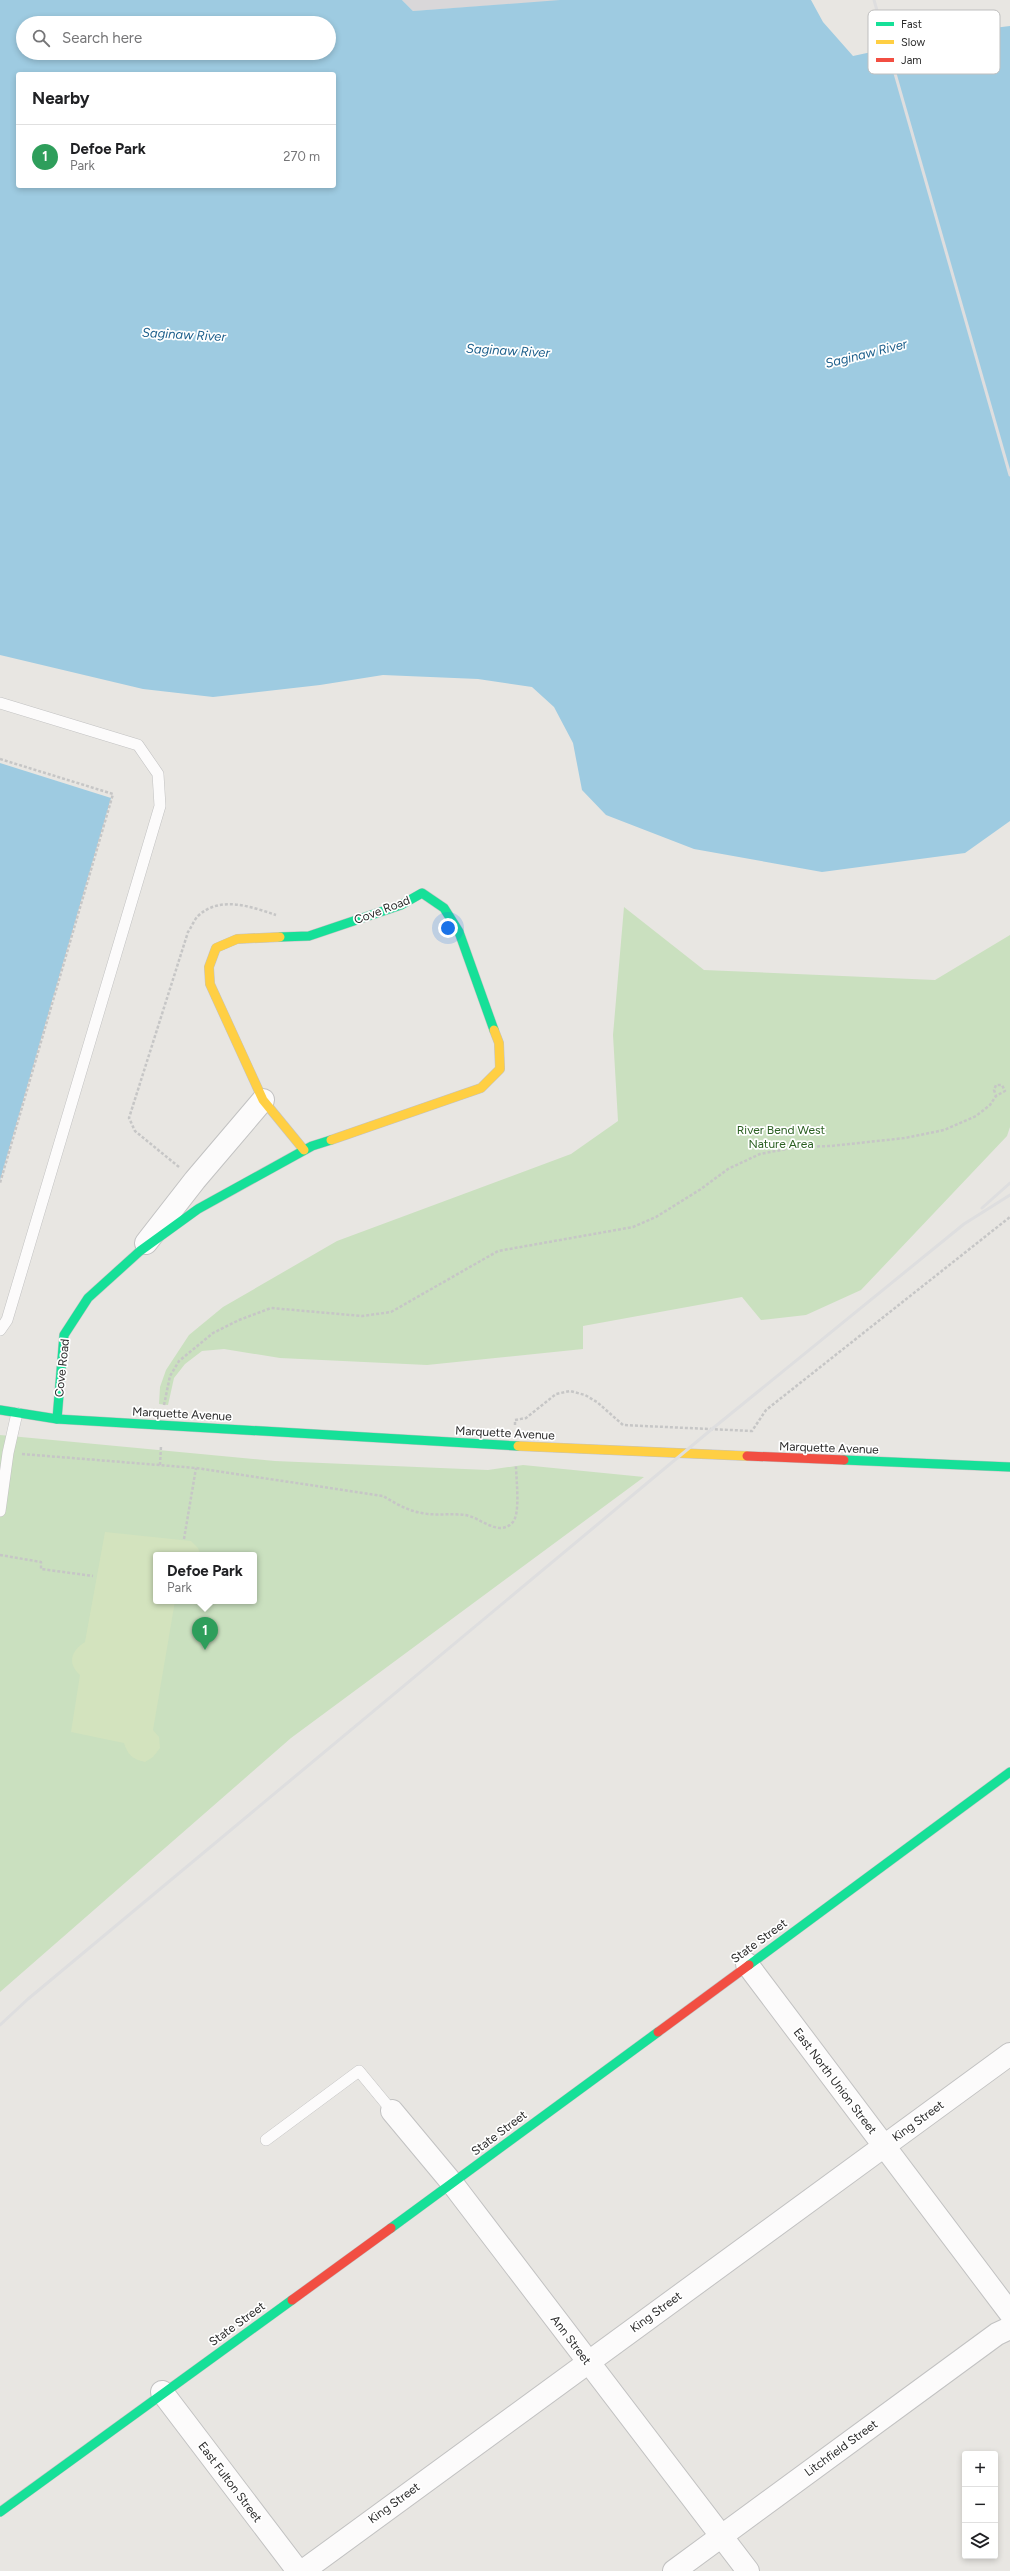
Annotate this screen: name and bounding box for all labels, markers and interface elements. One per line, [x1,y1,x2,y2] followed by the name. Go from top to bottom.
[868,10,1000,74] legend
[16,16,336,60] search box
[901,18,922,31] text: Fast
[30,27,52,49] icon: search
[62,29,142,47] text: Search here
[901,36,925,49] text: Slow
[901,54,922,67] text: Jam
[32,88,90,108] text: Nearby
[70,140,146,158] text: Defoe Park
[42,149,48,164] text: 1
[283,149,320,164] text: 270 m
[70,158,95,173] text: Park
[142,325,227,344] water label: Saginaw River
[824,336,909,371] water label: Saginaw River
[466,341,551,360] water label: Saginaw River
[352,893,412,927] street label: Cove Road
[438,918,458,938] your location
[737,1123,826,1151] park label: River Bend West Nature Area
[52,1338,72,1398] street label: Cove Road
[132,1404,233,1424] street label: Marquette Avenue
[455,1423,556,1443] street label: Marquette Avenue
[779,1439,879,1457] street label: Marquette Avenue
[153,1552,257,1604] popup
[167,1562,243,1580] text: Defoe Park
[167,1580,192,1595] text: Park
[192,1617,218,1650] pin: 1
[728,1916,790,1966] street label: State Street
[791,2025,880,2137] street label: East North Union Street
[889,2097,947,2144] street label: King Street
[469,2107,530,2158] street label: State Street
[627,2288,685,2335] street label: King Street
[206,2299,268,2349] street label: State Street
[548,2313,594,2368] street label: Ann Street
[802,2417,881,2479] street label: Litchfield Street
[195,2439,265,2525] street label: East Fulton Street
[962,2451,998,2559] map controls
[962,2451,998,2487] button: +
[365,2479,423,2526] street label: King Street
[962,2487,998,2523] button: −
[962,2523,998,2559] button: layers

